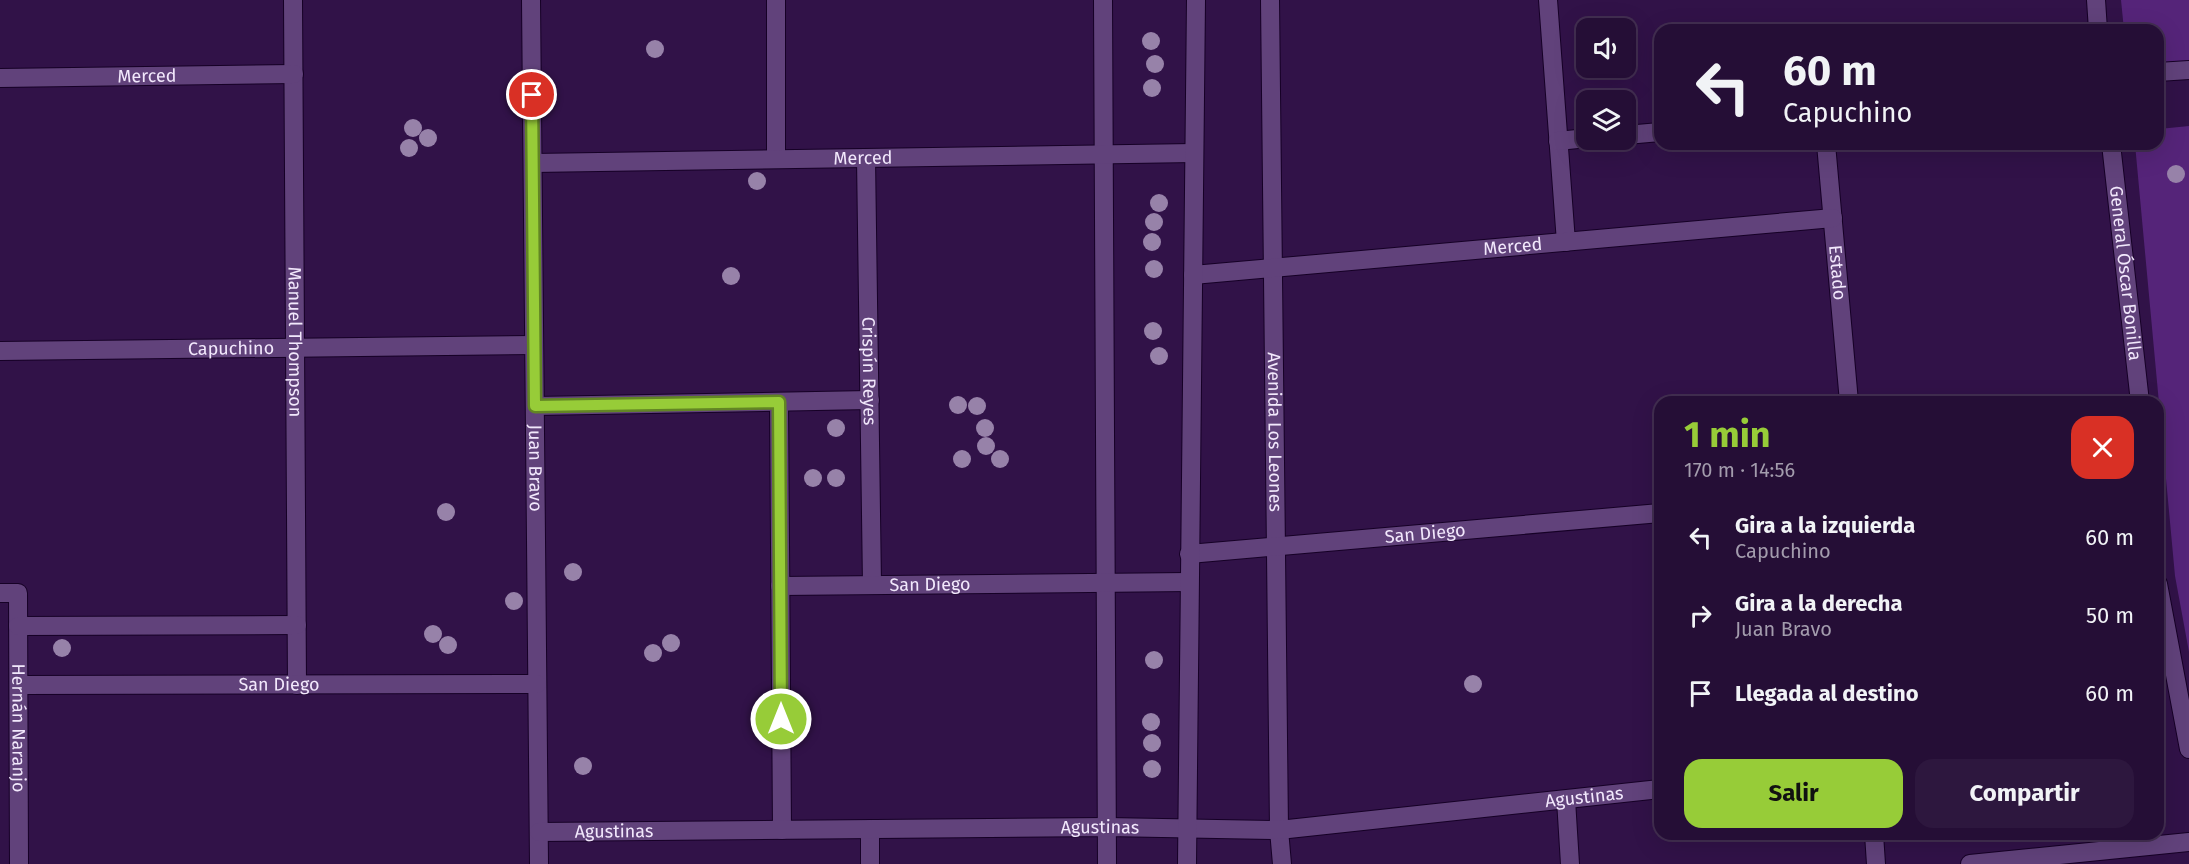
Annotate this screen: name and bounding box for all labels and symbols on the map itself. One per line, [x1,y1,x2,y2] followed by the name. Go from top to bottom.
[117,65,177,87] street label: Merced
[506,69,557,120] pin
[833,147,893,169] street label: Merced
[2105,185,2146,362] street label: General Óscar Bonilla
[1482,233,1543,260] street label: Merced
[1824,244,1851,301] street label: Estado
[284,267,306,417] street label: Manuel Thompson
[857,316,881,426] street label: Crispín Reyes
[188,337,274,360] street label: Capuchino
[1263,352,1287,512] street label: Avenida Los Leones
[524,424,547,512] street label: Juan Bravo
[1384,519,1466,548] street label: San Diego
[889,573,971,596] street label: San Diego
[7,663,30,793] street label: Hernán Naranjo
[238,673,320,696] street label: San Diego
[749,687,813,751] position arrow
[1544,782,1624,812] street label: Agustinas
[1061,816,1139,839] street label: Agustinas
[575,820,653,843] street label: Agustinas

